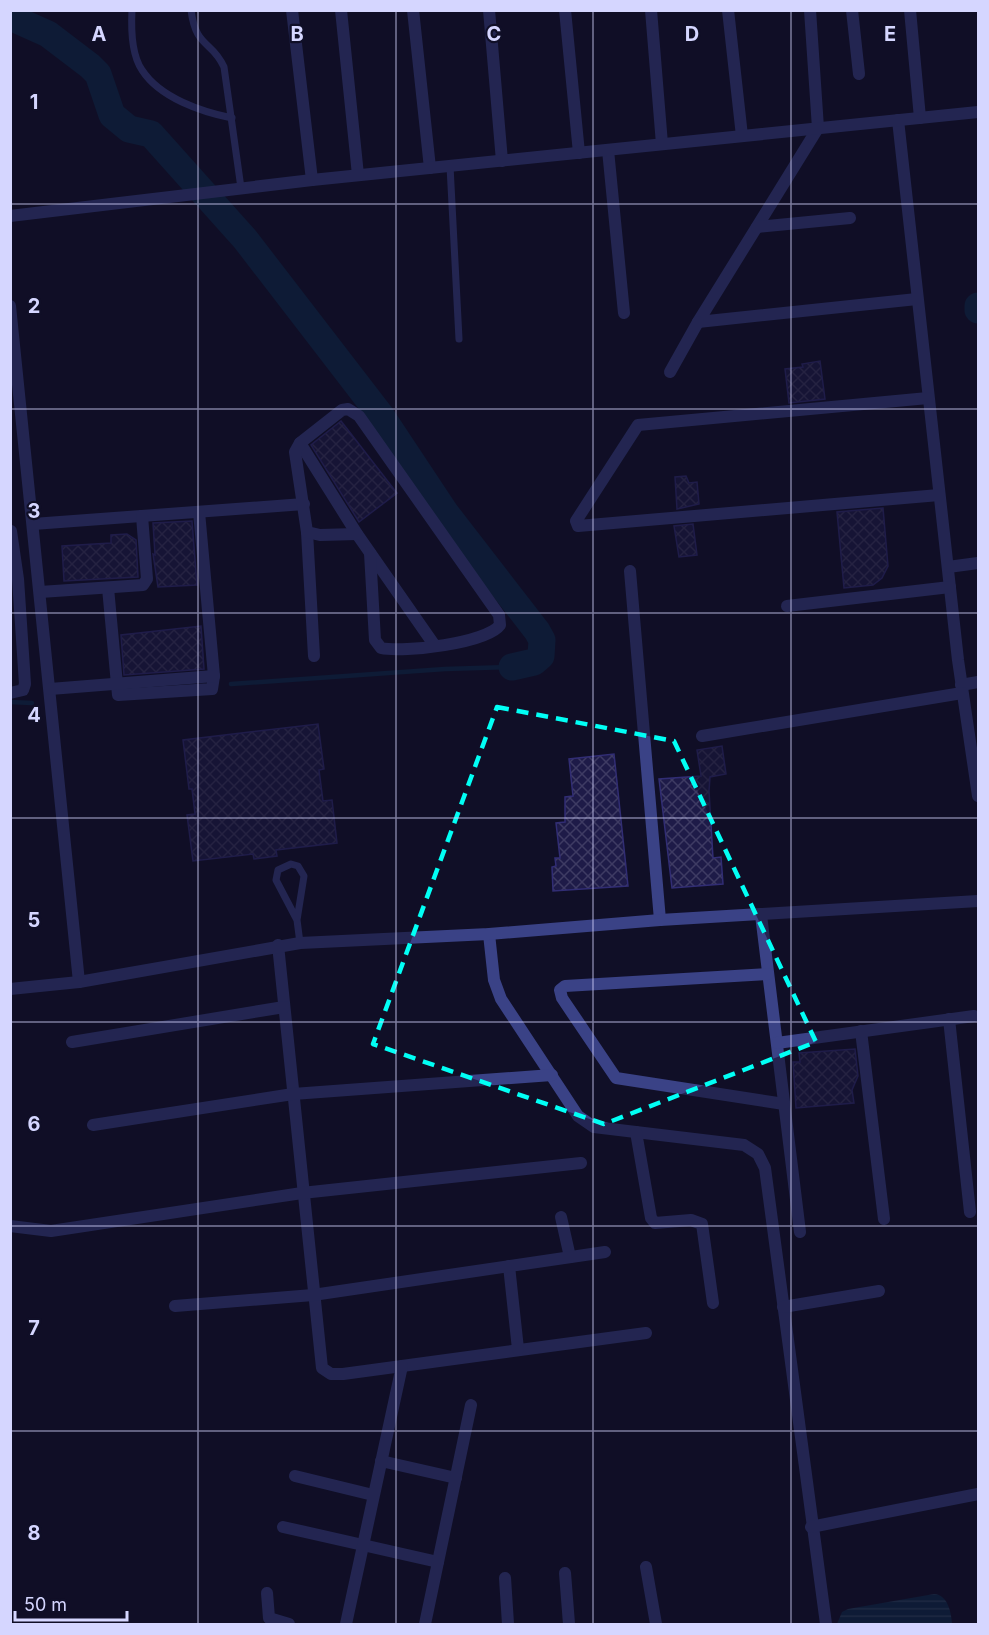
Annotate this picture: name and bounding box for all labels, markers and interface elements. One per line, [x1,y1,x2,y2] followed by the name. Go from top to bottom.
[92,22,107,46] text: A
[290,22,304,46] text: B
[487,22,501,46] text: C
[685,22,699,46] text: D
[884,22,896,46] text: E
[30,90,38,114] text: 1
[28,294,40,318] text: 2
[28,499,40,523] text: 3
[27,703,41,727] text: 4
[28,908,40,932] text: 5
[28,1112,41,1136] text: 6
[28,1316,40,1340] text: 7
[27,1521,41,1545] text: 8
[15,1584,128,1622] scale bar
[24,1594,67,1615] text: 50 m

